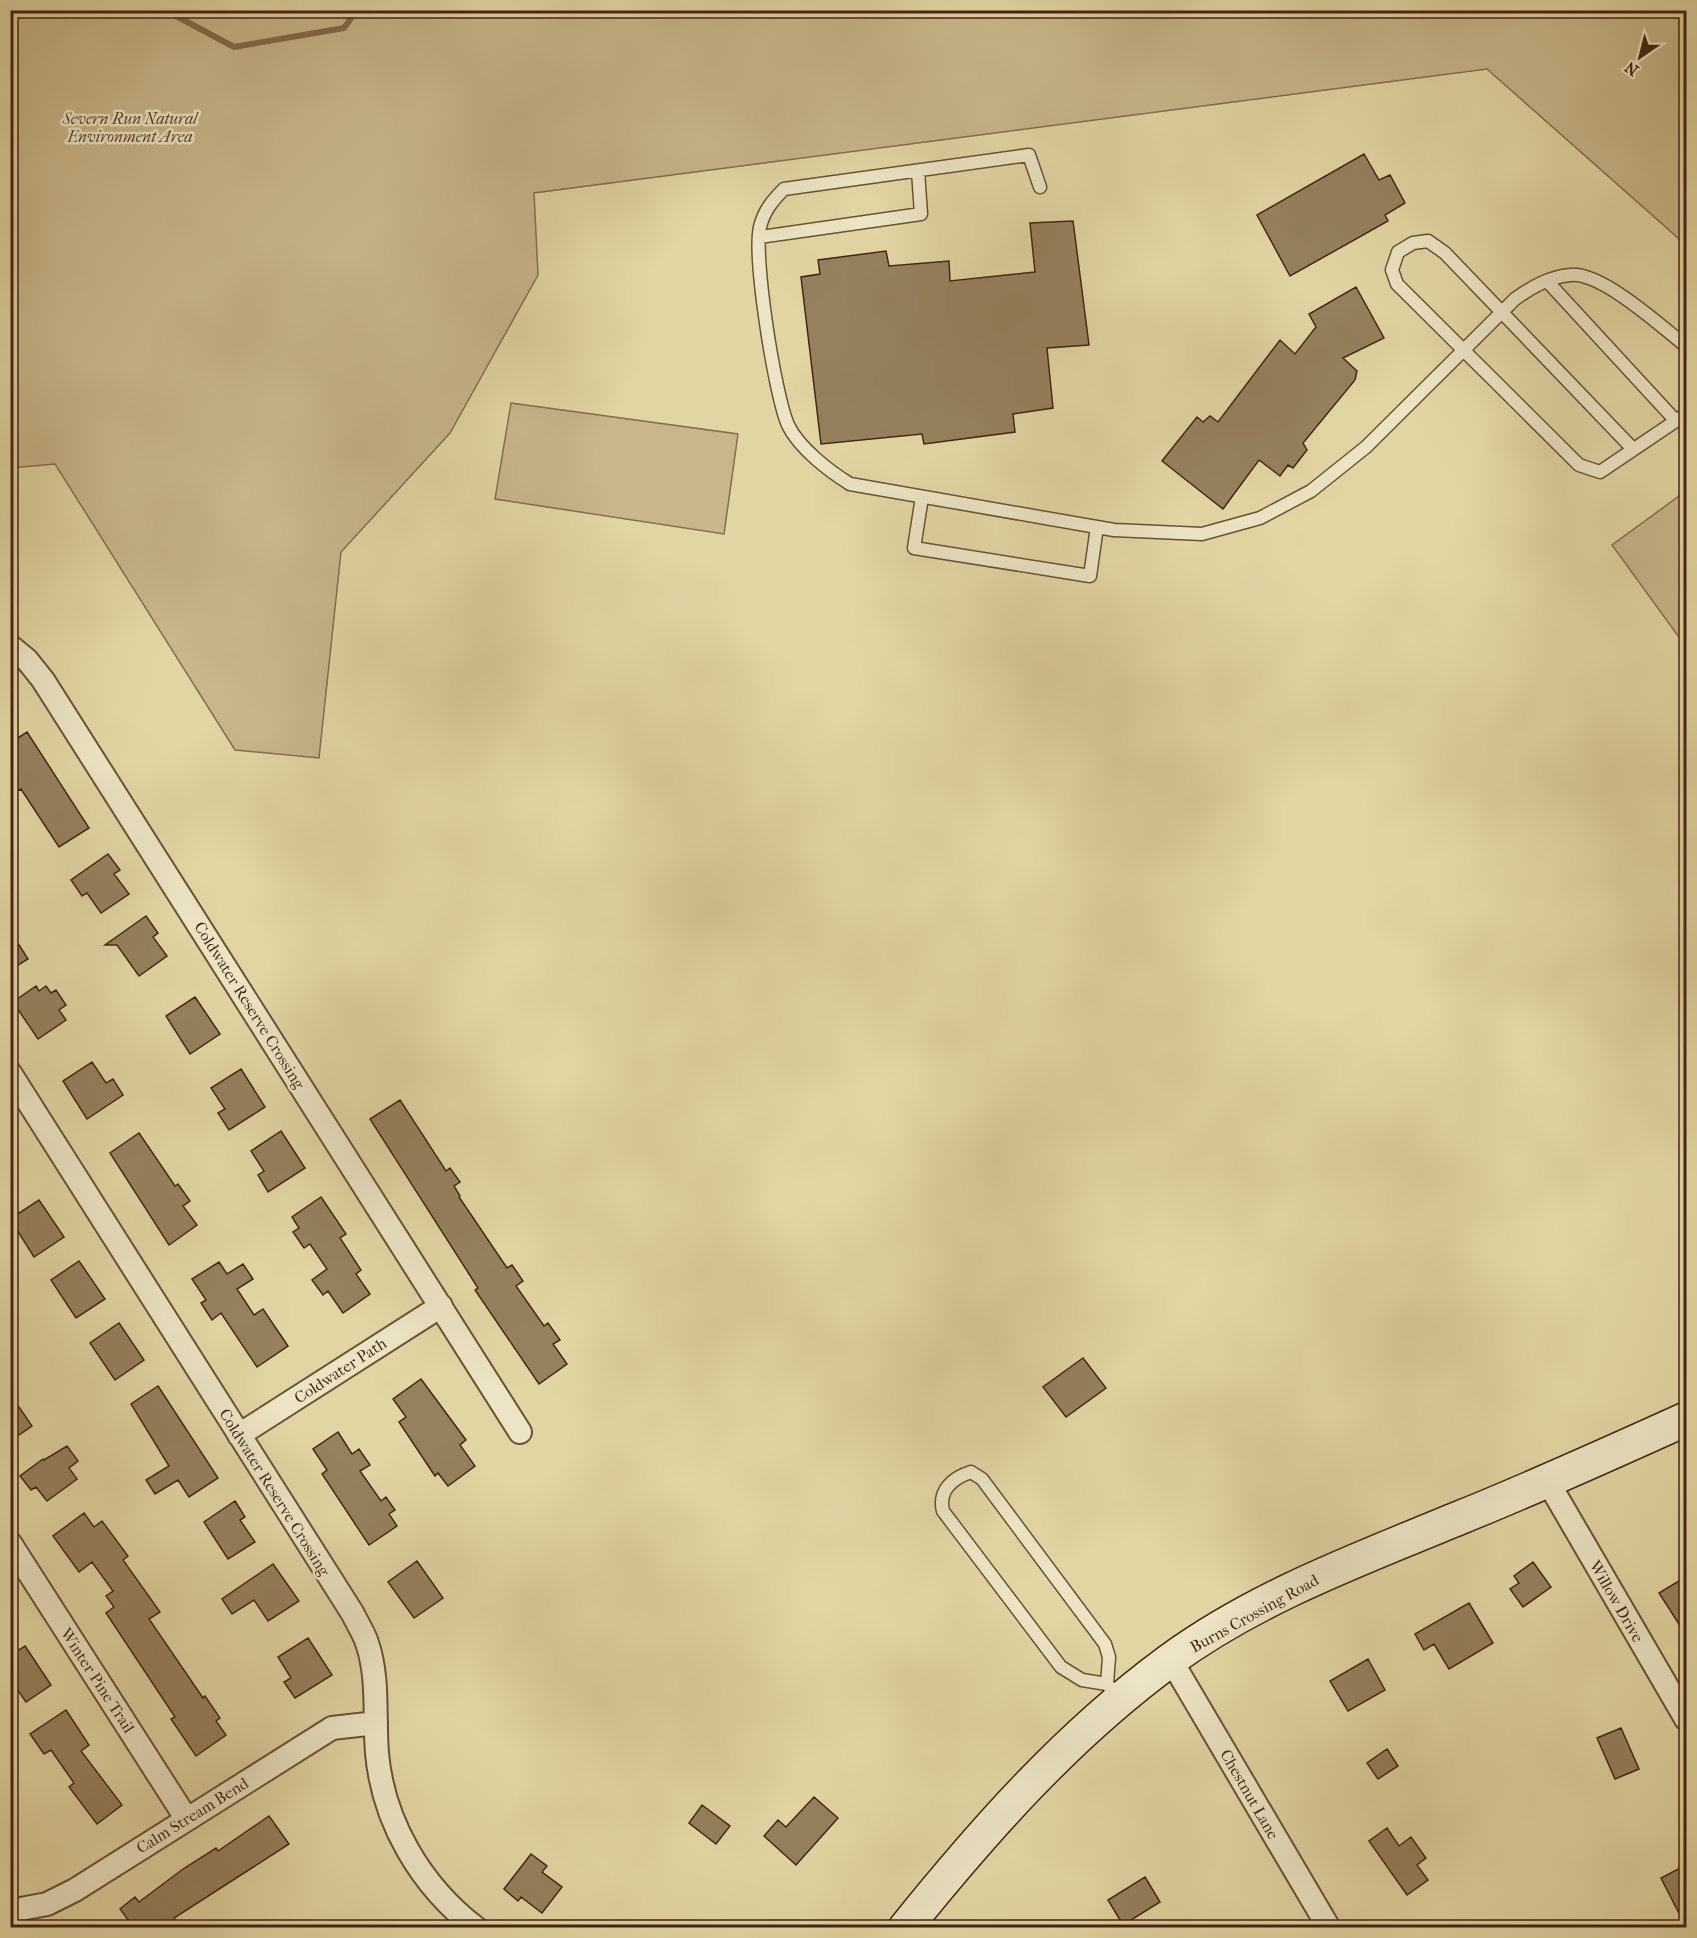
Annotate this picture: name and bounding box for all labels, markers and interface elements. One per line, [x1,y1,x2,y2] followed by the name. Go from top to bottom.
[1610,27,1670,87] north arrow
[1621,57,1642,80] text: N
[62,109,199,146] park label: Severn Run Natural Environment Area
[190,918,309,1093] street label: Coldwater Reserve Crossing
[291,1334,390,1407] street label: Coldwater Path
[215,1405,334,1580] street label: Coldwater Reserve Crossing
[1585,1556,1648,1646] street label: Willow Drive
[1187,1570,1322,1657] street label: Burns Crossing Road
[56,1623,139,1737] street label: Winter Pine Trail
[1216,1746,1283,1843] street label: Chestnut Lane
[133,1773,252,1857] street label: Calm Stream Bend

